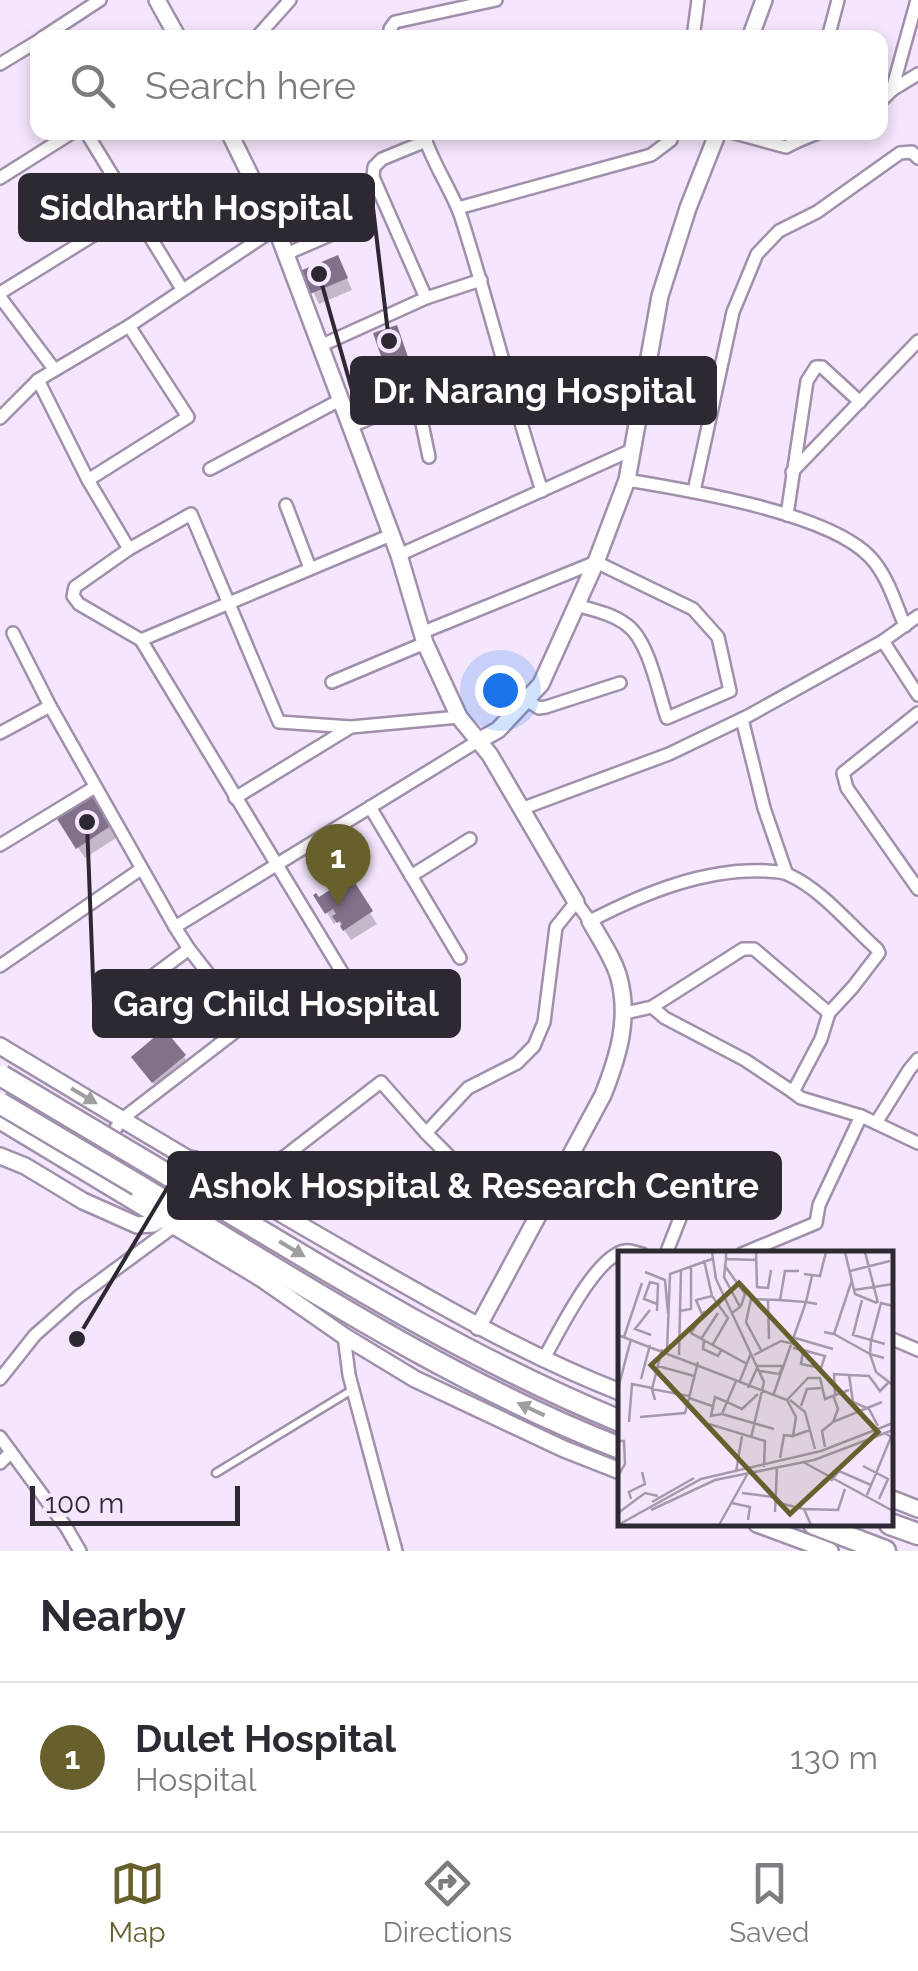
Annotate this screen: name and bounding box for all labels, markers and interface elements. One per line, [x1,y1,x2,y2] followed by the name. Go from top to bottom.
[30,30,888,140] search box
[65,58,120,113] icon: search
[145,63,356,108] text: Search here
[20,175,373,240] callout: Siddharth Hospital
[39,187,354,228] text: Siddharth Hospital
[352,358,715,423] callout: Dr. Narang Hospital
[372,370,696,411] text: Dr. Narang Hospital
[475,665,526,716] your location
[306,824,370,906] pin: 1
[94,971,459,1036] callout: Garg Child Hospital
[113,983,440,1024] text: Garg Child Hospital
[70,1087,98,1104] one-way arrow
[169,1153,780,1218] callout: Ashok Hospital & Research Centre
[189,1165,759,1206] text: Ashok Hospital & Research Centre
[278,1240,306,1257] one-way arrow
[618,1251,893,1526] inset map
[516,1401,545,1418] one-way arrow
[30,1481,240,1526] scale bar
[45,1487,124,1520] text: 100 m
[40,1592,186,1641] text: Nearby
[135,1716,396,1761] text: Dulet Hospital
[65,1739,80,1776] text: 1
[790,1739,878,1776] text: 130 m
[135,1761,256,1798] text: Hospital
[109,1856,166,1949] tab: Map
[383,1856,512,1949] tab: Directions
[729,1856,809,1949] tab: Saved

